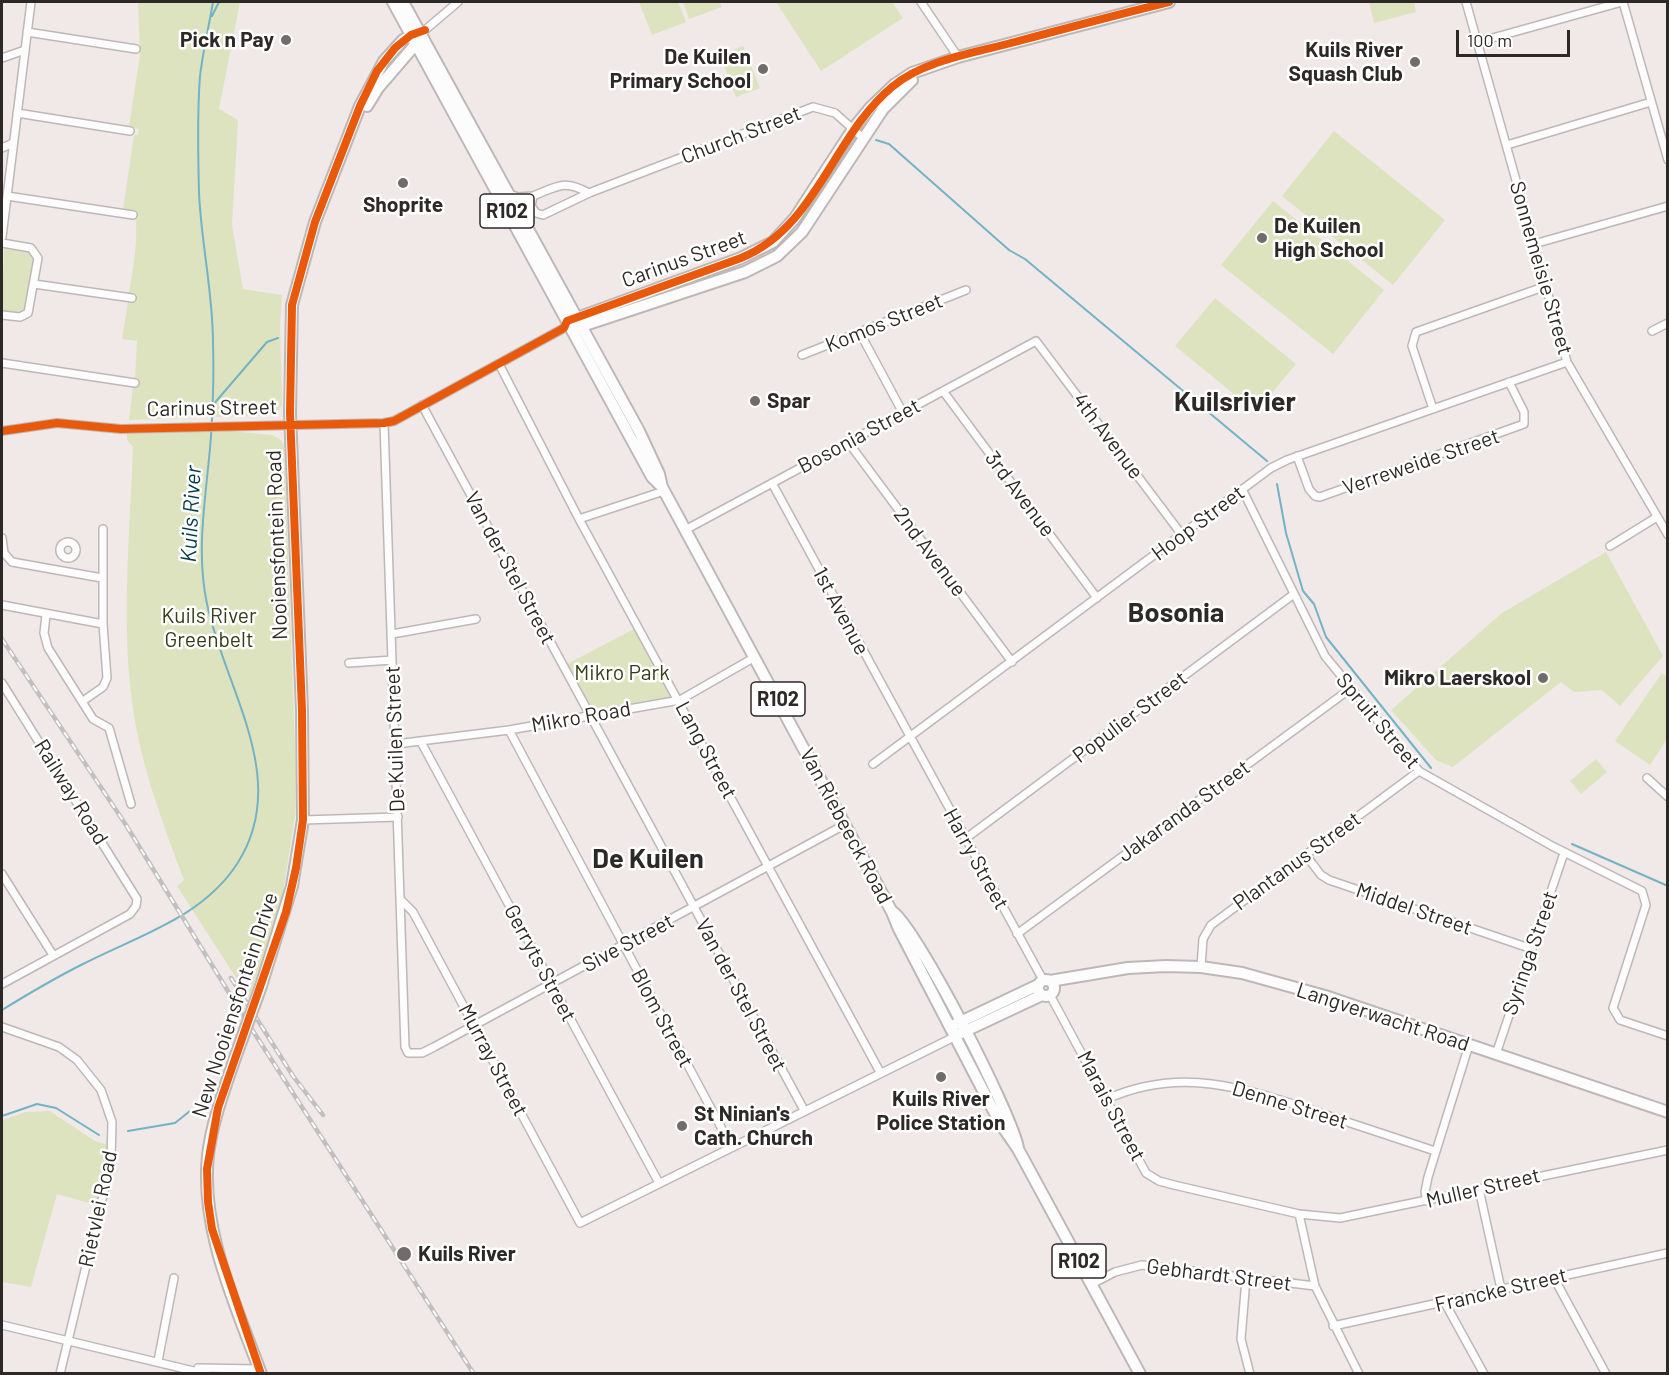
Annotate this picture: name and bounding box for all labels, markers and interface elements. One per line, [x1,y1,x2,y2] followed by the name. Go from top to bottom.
[1459,18,1573,56] scale bar
[180,27,274,53] place label: Pick n Pay
[1467,29,1512,51] text: 100 m
[279,33,293,47] marker: Pick n Pay
[1289,37,1403,87] place label: Kuils River Squash Club
[610,44,751,94] place label: De Kuilen Primary School
[1408,55,1422,69] marker: Kuils River Squash Club
[756,62,770,76] marker: De Kuilen Primary School
[677,101,805,169] street label: Church Street
[396,176,410,190] marker: Shoprite
[1504,178,1578,358] street label: Sonnemeisie Street
[363,192,443,218] place label: Shoprite
[480,194,534,228] road number: R102
[1274,213,1384,263] place label: De Kuilen High School
[618,225,750,293] street label: Carinus Street
[1255,231,1269,245] marker: De Kuilen High School
[822,288,946,358] street label: Komos Street
[1174,386,1296,418] district label: Kuilsrivier
[767,388,811,414] place label: Spar
[1067,388,1149,484] street label: 4th Avenue
[793,393,925,479] street label: Bosonia Street
[147,394,277,422] street label: Carinus Street
[748,394,762,408] marker: Spar
[1339,423,1503,501] street label: Verreweide Street
[980,446,1060,542] street label: 3rd Avenue
[261,450,293,640] street label: Nooiensfontein Road
[175,465,207,563] water label: Kuils River
[1147,480,1249,566] street label: Hoop Street
[459,487,561,649] street label: Van der Stel Street
[888,503,972,601] street label: 2nd Avenue
[807,563,875,659] street label: 1st Avenue
[1128,597,1224,629] district label: Bosonia
[161,603,257,653] park label: Kuils River Greenbelt
[574,660,670,686] park label: Mikro Park
[380,665,410,813] street label: De Kuilen Street
[1384,665,1531,691] place label: Mikro Laerskool
[1068,666,1192,768] street label: Populier Street
[1331,668,1425,774] street label: Spruit Street
[1536,671,1550,685] marker: Mikro Laerskool
[751,682,805,716] road number: R102
[529,696,633,738] street label: Mikro Road
[670,697,742,803] street label: Lang Street
[29,735,113,849] street label: Railway Road
[794,744,898,908] street label: Van Riebeeck Road
[1113,755,1255,867] street label: Jakaranda Street
[938,804,1014,914] street label: Harry Street
[1228,806,1366,916] street label: Plantanus Street
[592,843,704,875] district label: De Kuilen
[1353,877,1475,941] street label: Middel Street
[1497,888,1563,1018] street label: Syringa Street
[187,889,283,1121] street label: New Nooiensfontein Drive
[499,900,581,1026] street label: Gerryts Street
[578,908,678,978] street label: Sive Street
[690,914,792,1076] street label: Van der Stel Street
[625,964,699,1072] street label: Blom Street
[1293,977,1473,1057] street label: Langverwacht Road
[453,1000,533,1120] street label: Murray Street
[1071,1047,1151,1165] street label: Marais Street
[934,1070,948,1084] marker: Kuils River Police Station
[1229,1075,1351,1135] street label: Denne Street
[877,1086,1005,1136] place label: Kuils River Police Station
[694,1101,813,1151] place label: St Ninian's Cath. Church
[675,1119,689,1133] marker: St Ninian's Cath. Church
[73,1148,123,1270] street label: Rietvlei Road
[1424,1163,1542,1213] street label: Muller Street
[418,1241,516,1267] place label: Kuils River
[1052,1244,1106,1278] road number: R102
[395,1245,413,1263] marker: Kuils River
[1145,1254,1293,1296] street label: Gebhardt Street
[1432,1263,1570,1317] street label: Francke Street

